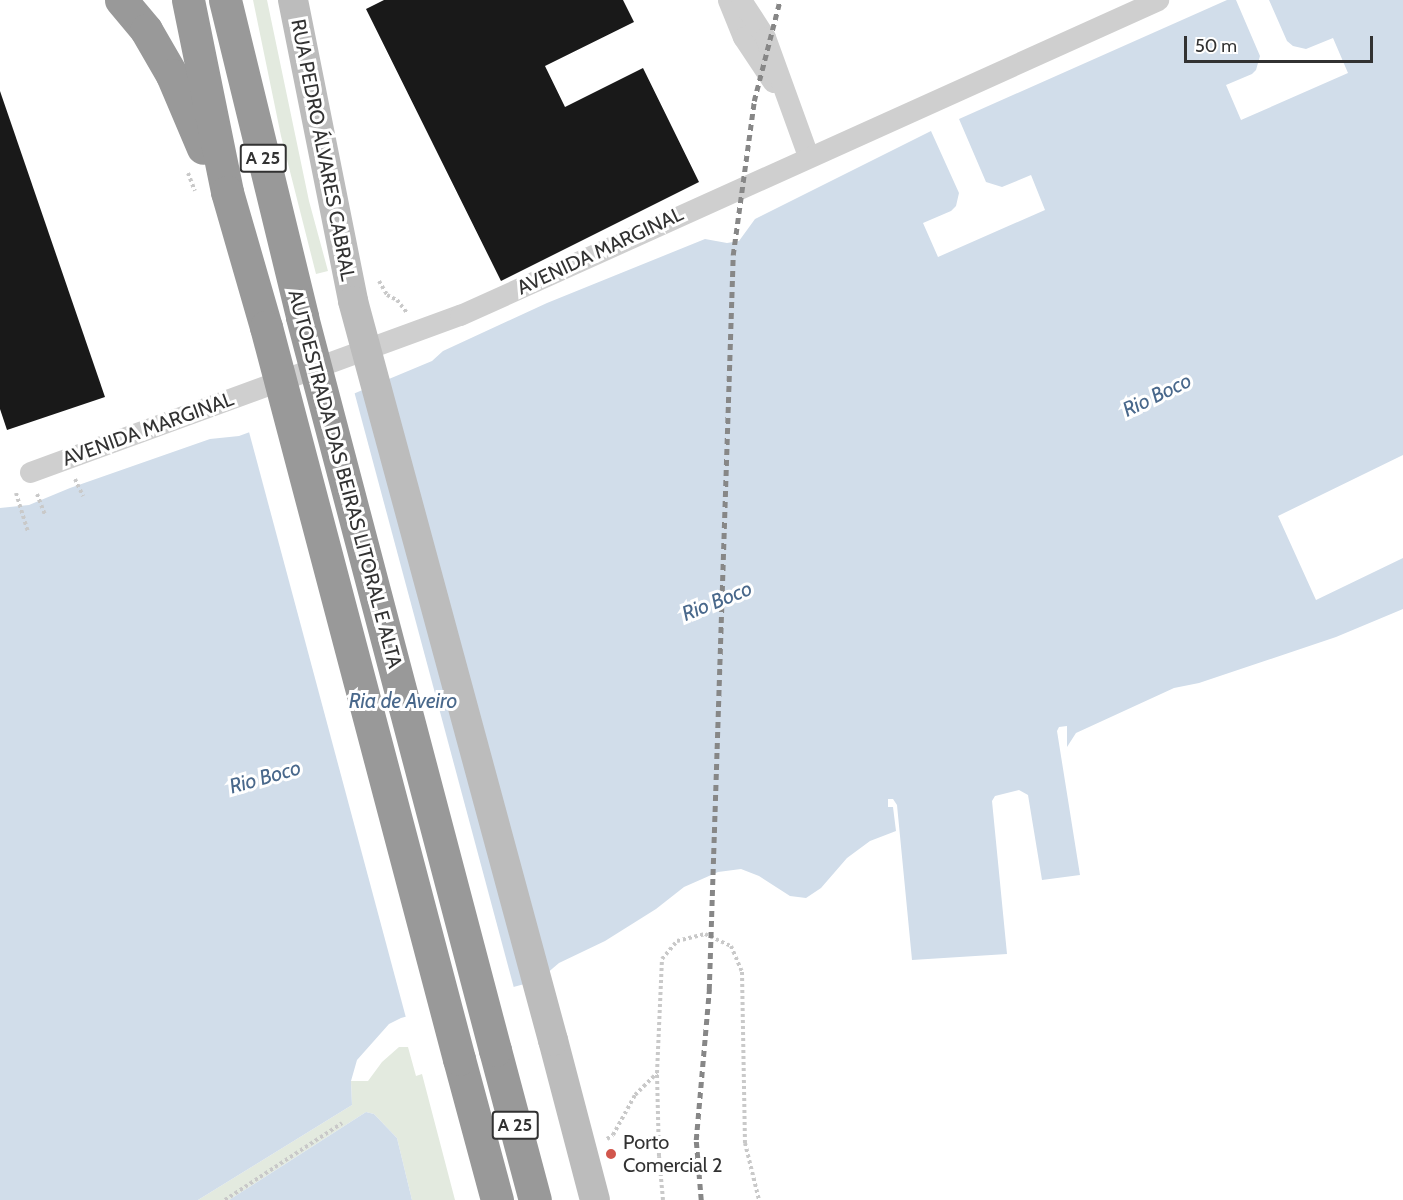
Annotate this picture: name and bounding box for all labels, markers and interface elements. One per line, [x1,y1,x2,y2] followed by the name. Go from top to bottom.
[286,17,360,283] street label: RUA PEDRO ÁLVARES CABRAL
[1187,24,1376,62] scale bar
[1195,35,1237,57] text: 50 m
[239,143,287,173] road number: A 25
[513,202,687,300] street label: AVENIDA MARGINAL
[283,287,407,671] street label: AUTOESTRADA DAS BEIRAS LITORAL E ALTA
[1119,368,1195,422] water label: Rio Boco
[59,387,237,471] street label: AVENIDA MARGINAL
[678,576,756,626] water label: Rio Boco
[349,688,457,714] water label: Ria de Aveiro
[226,755,304,799] water label: Rio Boco
[491,1110,539,1140] road number: A 25
[623,1130,722,1177] place label: Porto Comercial 2
[604,1147,618,1161] marker: Porto Comercial 2

